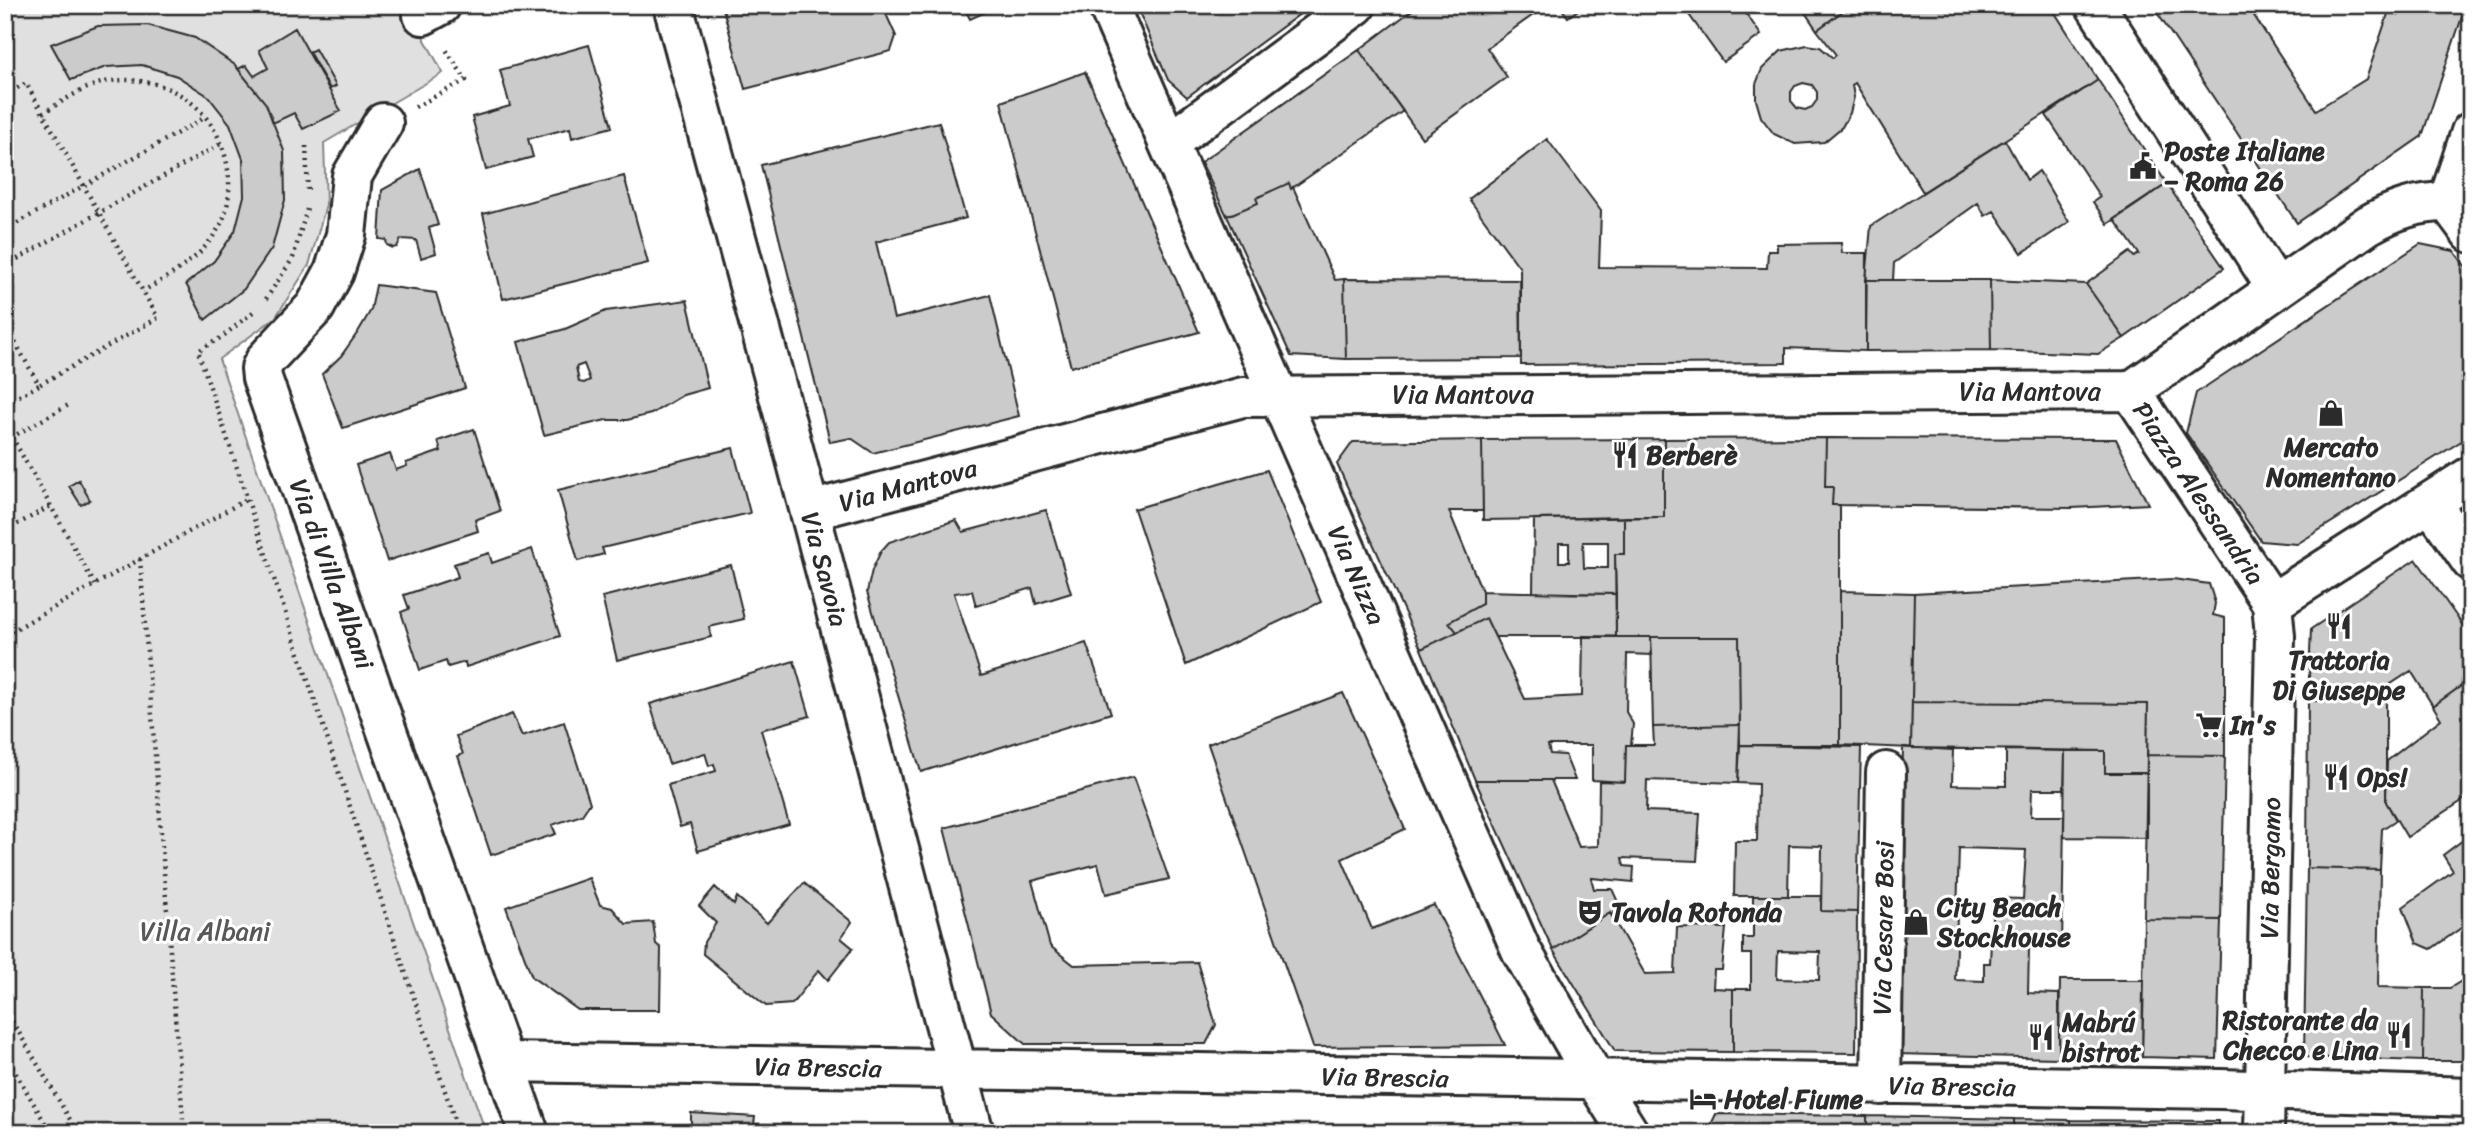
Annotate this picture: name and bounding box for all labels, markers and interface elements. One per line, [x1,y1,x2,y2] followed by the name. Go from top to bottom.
[2164,128,2325,204] place label: Poste Italiane – Roma 26
[2128,151,2158,181] public building icon: Poste Italiane – Roma 26
[1959,368,2102,414] street label: Via Mantova
[1392,371,1535,417] street label: Via Mantova
[2120,391,2278,595] street label: Piazza Alessandria
[2316,398,2346,428] shop icon: Mercato Nomentano
[2265,424,2396,500] place label: Mercato Nomentano
[1646,432,1738,478] place label: Berberè
[1610,440,1640,470] restaurant icon: Berberè
[834,444,983,526] street label: Via Mantova
[276,472,388,677] street label: Via di Villa Albani
[788,506,862,632] street label: Via Savoia
[1315,517,1399,633] street label: Via Nizza
[2324,611,2354,641] restaurant icon: Trattoria Di Giuseppe
[2273,637,2406,713] place label: Trattoria Di Giuseppe
[2228,702,2277,748] place label: In's
[2194,710,2224,740] supermarket icon: In's
[2357,754,2409,800] place label: Ops!
[2321,762,2351,792] restaurant icon: Ops!
[2246,797,2294,939] street label: Via Bergamo
[1858,840,1908,1015] street label: Via Cesare Bosi
[1936,884,2071,960] place label: City Beach Stockhouse
[1611,889,1783,935] place label: Tavola Rotonda
[1575,897,1605,927] theatre icon: Tavola Rotonda
[1901,907,1931,937] shop icon: City Beach Stockhouse
[140,908,271,954] park label: Villa Albani
[2222,997,2379,1073] place label: Ristorante da Checco e Lina
[2061,999,2142,1075] place label: Mabrú bistrot
[2384,1020,2414,1050] restaurant icon: Ristorante da Checco e Lina
[2026,1022,2056,1052] restaurant icon: Mabrú bistrot
[754,1043,883,1091] street label: Via Brescia
[1321,1053,1450,1101] street label: Via Brescia
[1888,1062,2017,1110] street label: Via Brescia
[1724,1076,1864,1122] place label: Hotel Fiume
[1688,1084,1718,1114] hotel icon: Hotel Fiume

